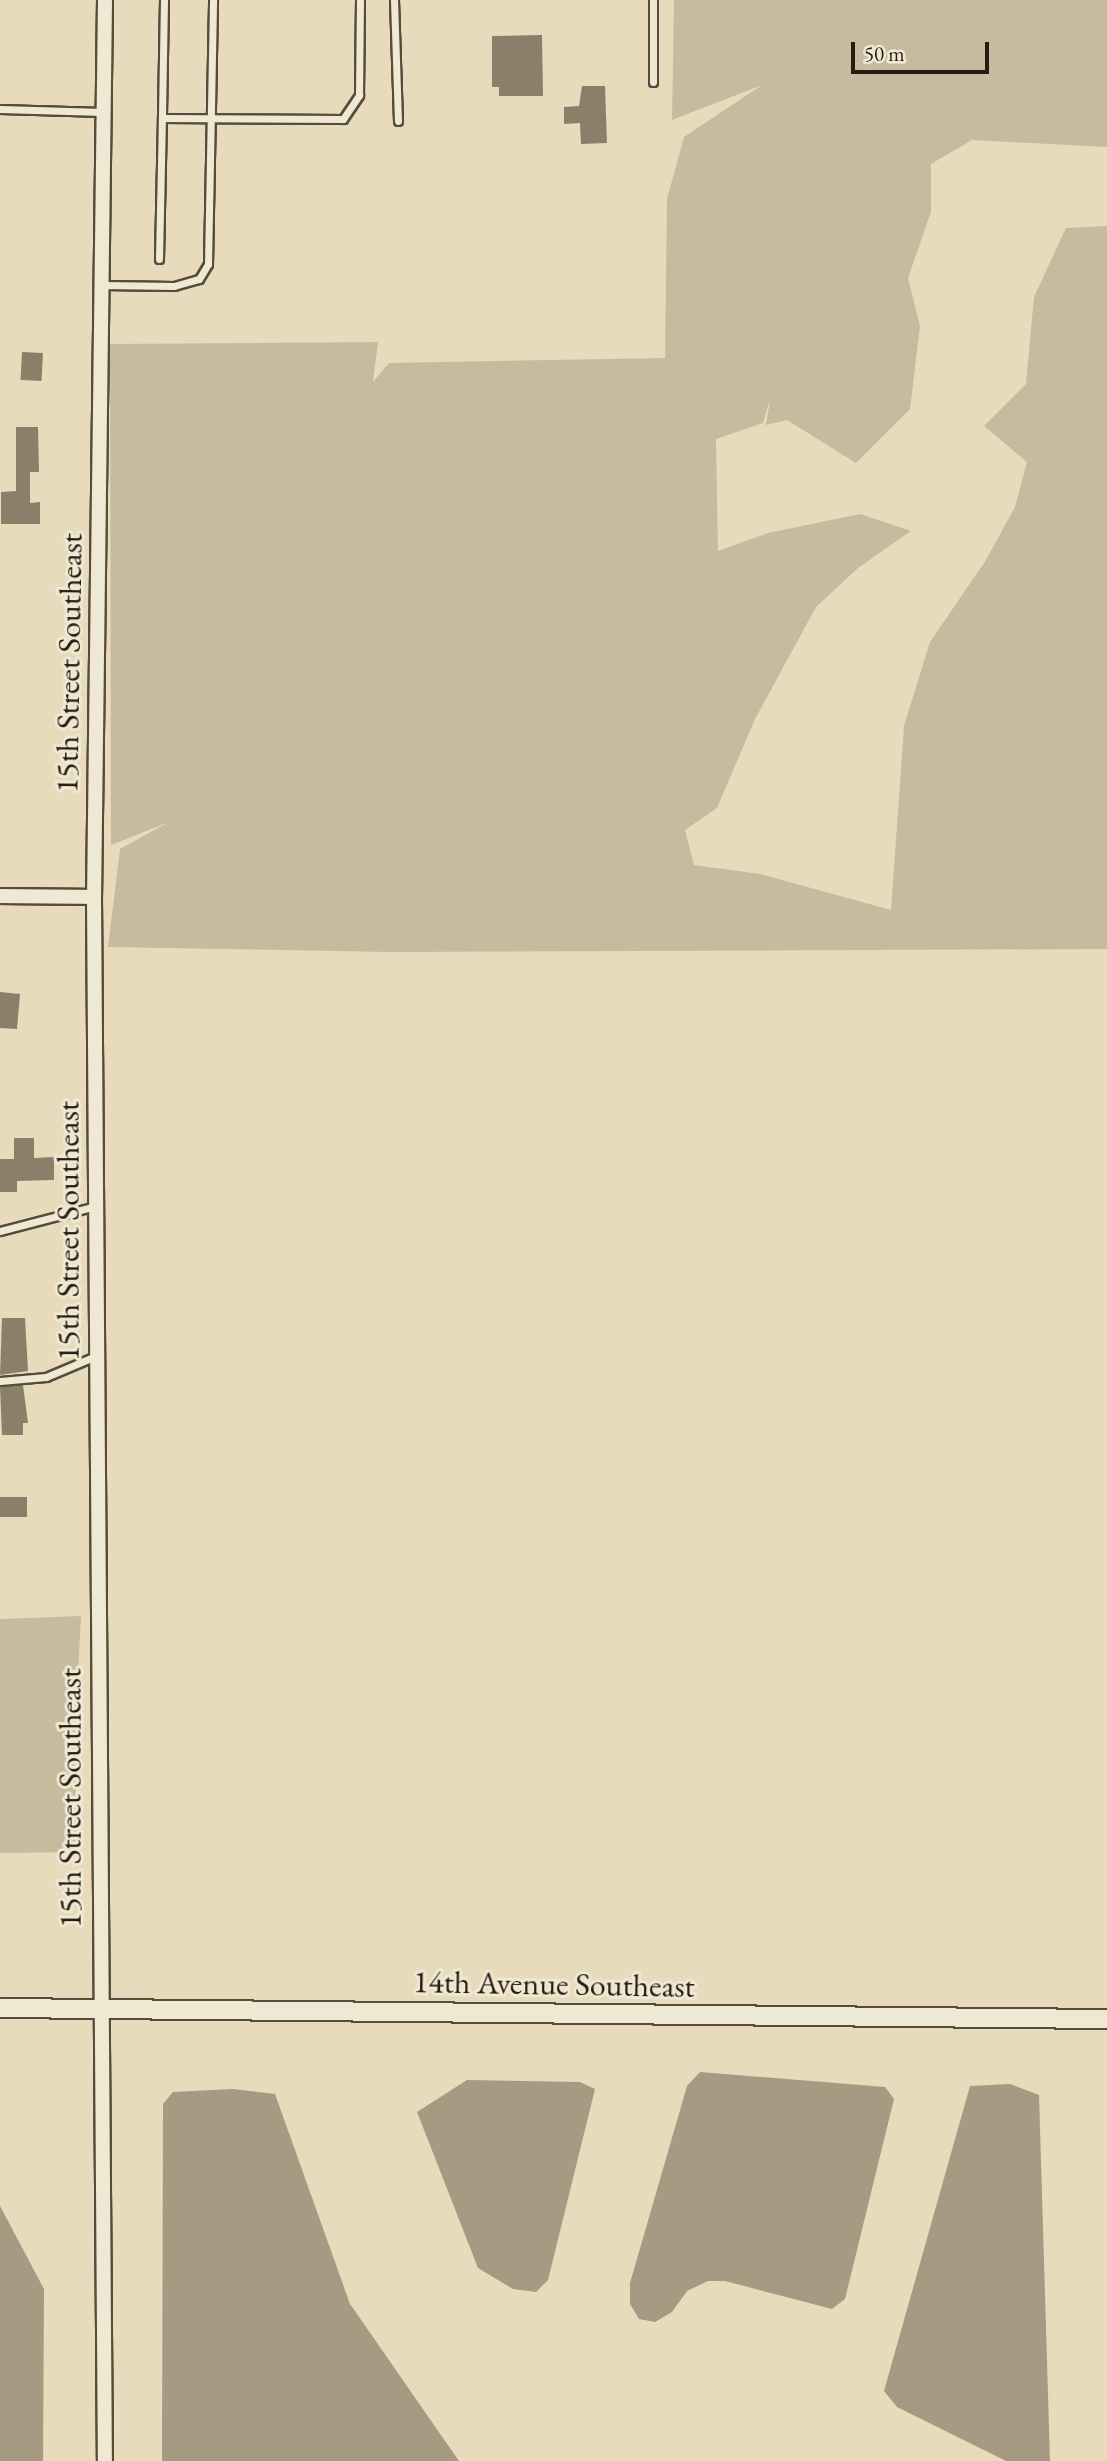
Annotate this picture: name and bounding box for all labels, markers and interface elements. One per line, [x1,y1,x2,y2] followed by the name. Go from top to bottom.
[855,28,993,72] scale bar
[864,40,905,67] text: 50 m
[48,533,90,793] street label: 15th Street Southeast
[49,1101,87,1361] street label: 15th Street Southeast
[51,1668,89,1928] street label: 15th Street Southeast
[413,1962,695,2006] street label: 14th Avenue Southeast

